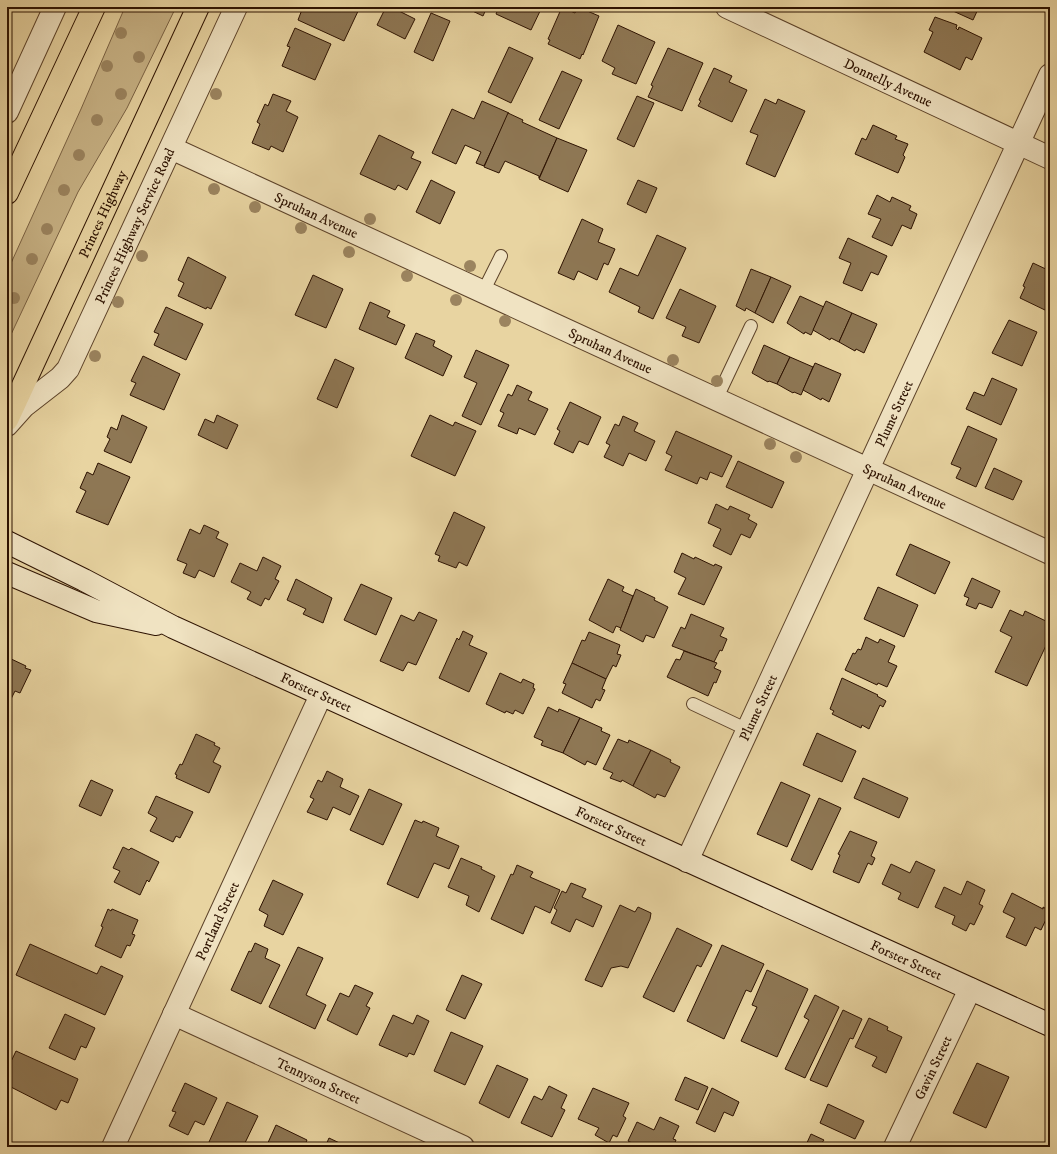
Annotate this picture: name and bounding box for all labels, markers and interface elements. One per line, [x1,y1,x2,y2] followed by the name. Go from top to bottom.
[841,55,935,112] street label: Donnelly Avenue
[91,145,179,307] street label: Princes Highway Service Road
[75,167,131,261] street label: Princes Highway
[271,189,361,243] street label: Spruhan Avenue
[565,324,655,379] street label: Spruhan Avenue
[871,377,918,450] street label: Plume Street
[860,460,949,514] street label: Spruhan Avenue
[277,669,355,717] street label: Forster Street
[736,671,782,744] street label: Plume Street
[573,803,650,851] street label: Forster Street
[192,878,244,964] street label: Portland Street
[868,937,945,985] street label: Forster Street
[911,1032,957,1103] street label: Gavin Street
[273,1054,364,1109] street label: Tennyson Street

